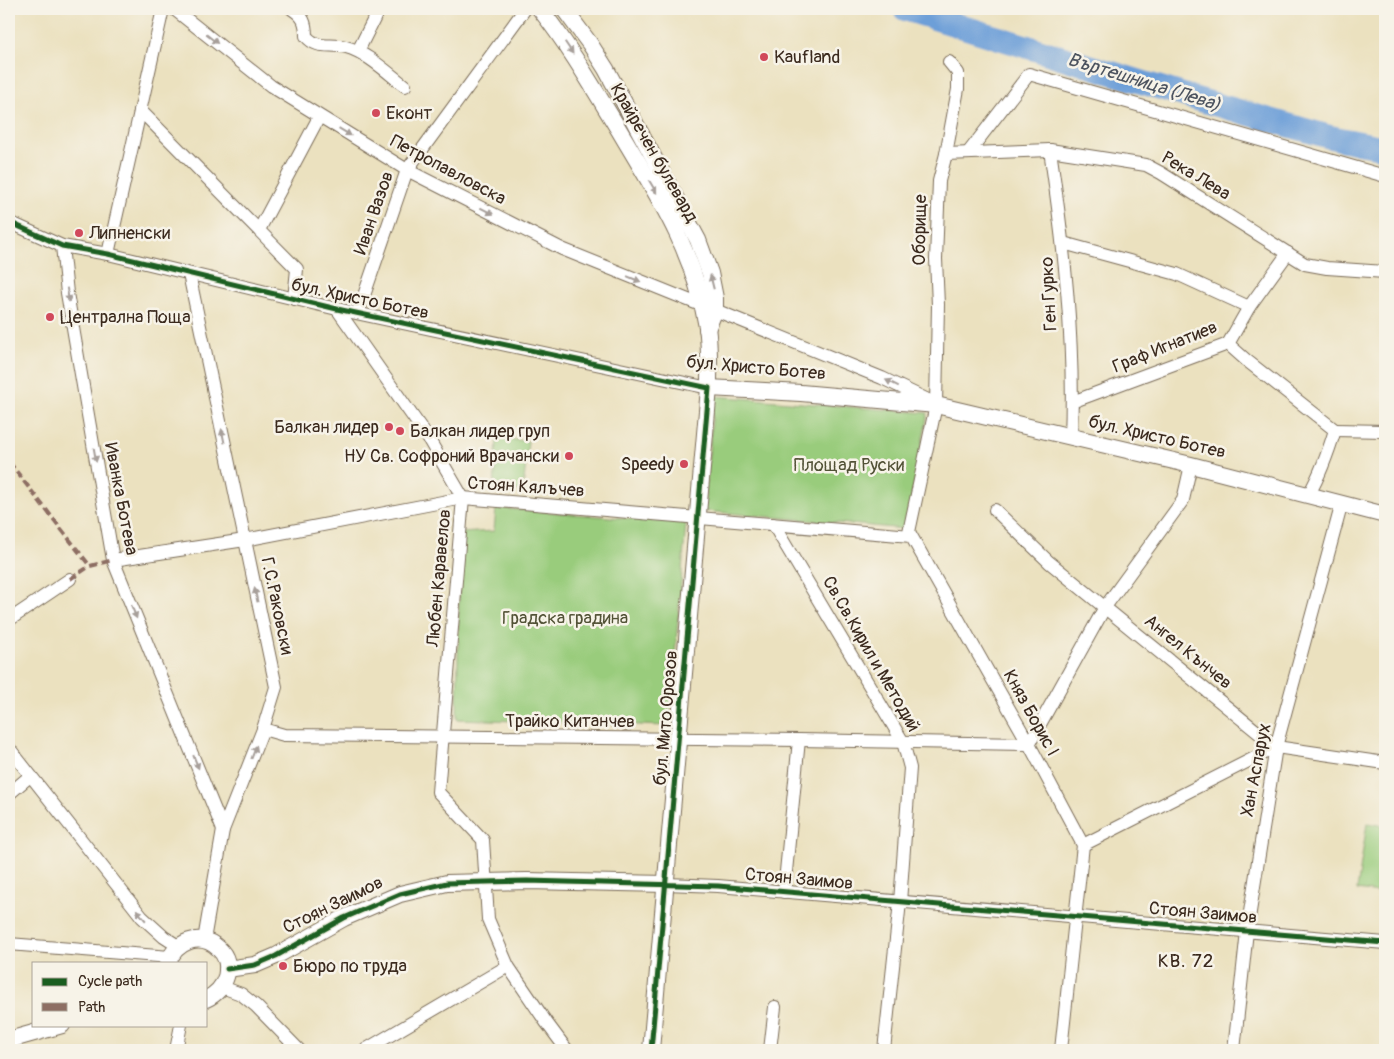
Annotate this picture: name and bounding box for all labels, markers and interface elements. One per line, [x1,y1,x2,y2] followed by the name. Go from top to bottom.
[205,34,218,45] one-way arrow
[564,42,574,55] one-way arrow
[774,46,840,69] place label: Kaufland
[1065,47,1224,117] water label: Въртешница (Лева)
[758,51,770,63] marker: Kaufland
[605,79,703,227] street label: Крайречен булевард
[386,102,432,125] place label: Еконт
[370,107,382,119] marker: Еконт
[338,128,351,137] one-way arrow
[386,130,510,210] street label: Петропавловска
[1157,146,1235,206] street label: Река Лева
[349,168,399,258] street label: Иван Вазов
[648,181,657,194] one-way arrow
[908,194,932,266] street label: Оборище
[480,207,494,215] one-way arrow
[88,222,170,245] place label: Липненски
[73,227,85,239] marker: Липненски
[1036,256,1062,332] street label: Ген Гурко
[289,273,431,325] street label: бул. Христо Ботев
[627,275,642,283] one-way arrow
[708,275,716,290] one-way arrow
[64,287,72,303] one-way arrow
[60,306,191,329] place label: Централна Поща
[44,311,56,323] marker: Централна Поща
[1109,316,1221,378] street label: Граф Игнатиев
[685,350,827,386] street label: бул. Христо Ботев
[885,379,899,387] one-way arrow
[1086,410,1228,464] street label: бул. Христо Ботев
[274,416,379,439] place label: Балкан лидер
[410,420,550,443] place label: Балкан лидер груп
[383,421,395,433] marker: Балкан лидер
[394,425,406,437] marker: Балкан лидер груп
[219,428,227,443] one-way arrow
[99,441,143,557] street label: Иванка Ботева
[344,445,559,468] place label: НУ Св. Софроний Врачански
[91,447,99,463] one-way arrow
[563,450,575,462] marker: НУ Св. Софроний Врачански
[621,453,674,476] place label: Speedy
[794,454,904,477] park label: Площад Руски
[678,458,690,470] marker: Speedy
[467,471,585,503] street label: Стоян Кялъчев
[421,508,456,649] street label: Любен Каравелов
[255,555,299,657] street label: Г.С.Раковски
[817,572,925,736] street label: Св.Св.Кирил и Методий
[252,587,260,602] one-way arrow
[131,605,139,619] one-way arrow
[502,607,628,630] park label: Градска градина
[1139,610,1237,694] street label: Ангел Кънчев
[649,649,683,787] street label: бул. Мито Орозов
[998,666,1064,760] street label: Княз Борис I
[505,710,635,733] street label: Трайко Китанчев
[1236,721,1276,819] street label: Хан Аспарух
[250,744,258,759] one-way arrow
[192,755,200,770] one-way arrow
[744,863,854,895] street label: Стоян Заимов
[279,871,387,939] street label: Стоян Заимов
[1148,897,1258,929] street label: Стоян Заимов
[136,909,147,922] one-way arrow
[1158,949,1214,973] district label: КВ. 72
[293,955,407,978] place label: Бюро по труда
[277,960,289,972] marker: Бюро по труда
[32,962,208,1026] legend
[78,972,142,991] text: Cycle path
[78,998,105,1017] text: Path

